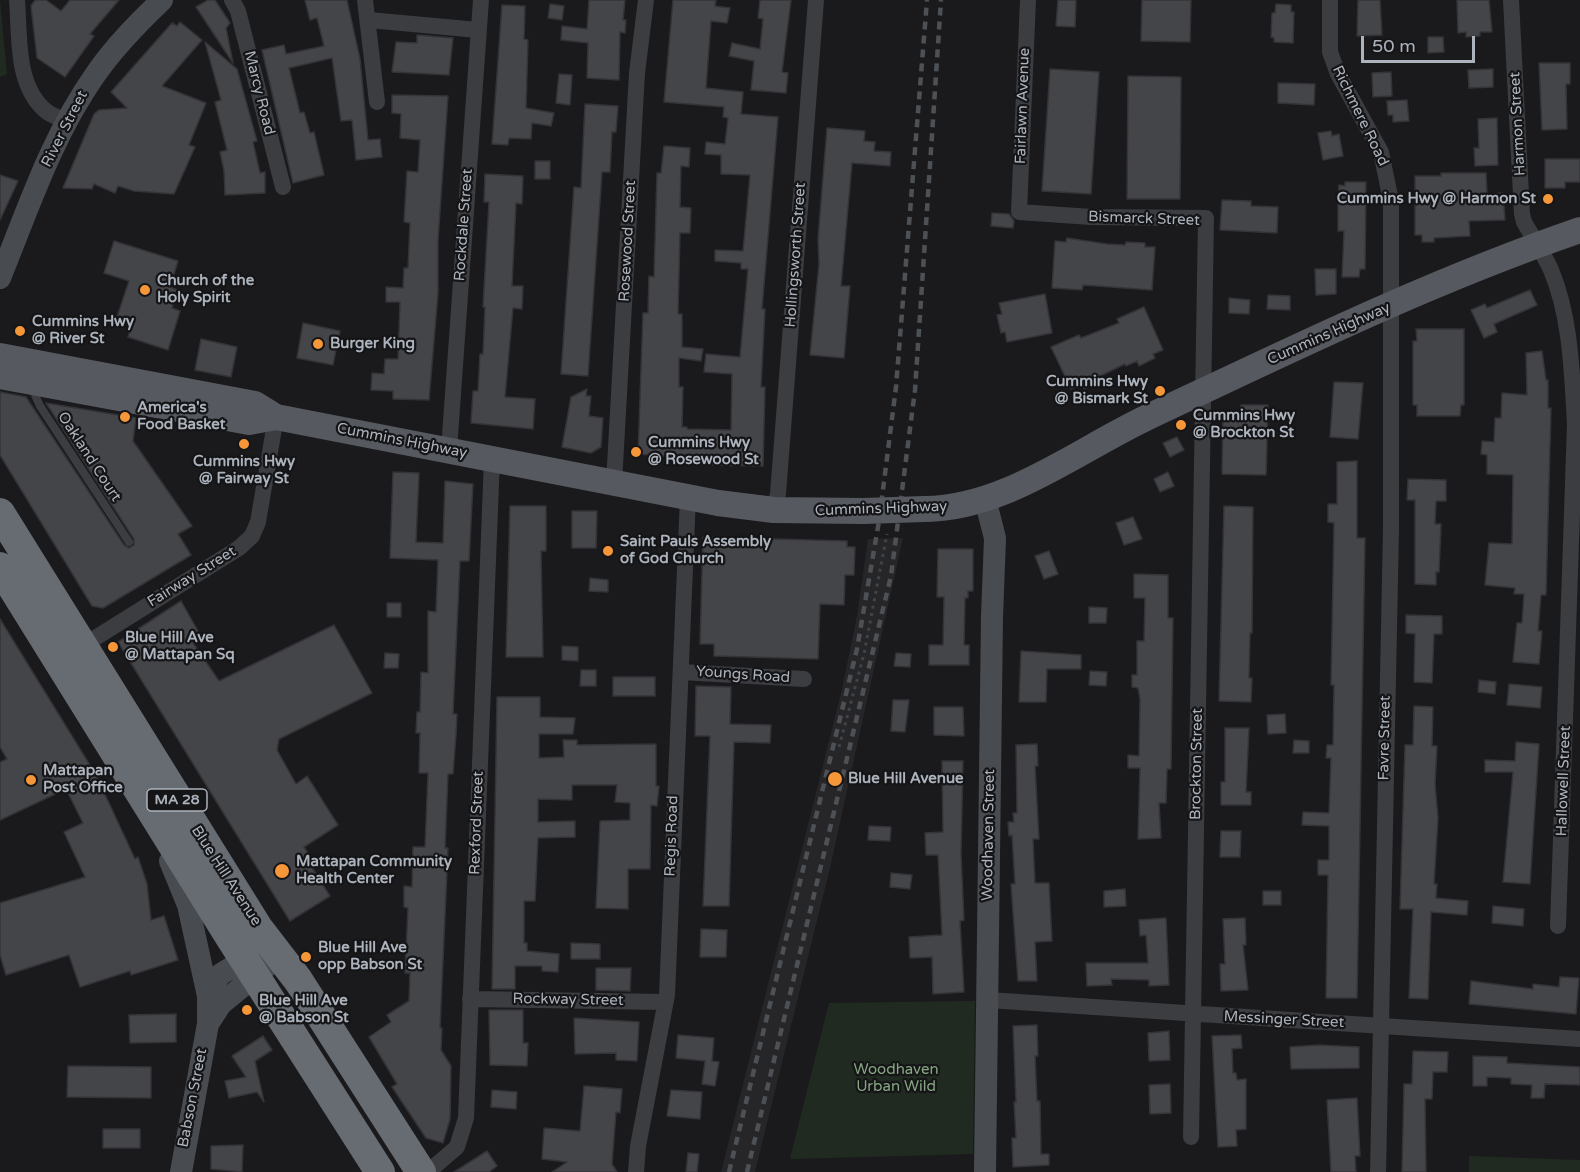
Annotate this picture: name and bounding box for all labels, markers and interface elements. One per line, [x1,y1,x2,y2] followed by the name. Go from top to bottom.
[1364,24,1478,62] scale bar
[1372,35,1416,57] text: 50 m
[1012,47,1034,165] street label: Fairlawn Avenue
[240,49,278,137] street label: Marcy Road
[1328,63,1392,169] street label: Richmere Road
[1506,71,1530,177] street label: Harmon Street
[38,88,92,170] street label: River Street
[451,168,477,282] street label: Rockdale Street
[616,180,640,302] street label: Rosewood Street
[782,182,810,328] street label: Hollingsworth Street
[1337,190,1536,208] place label: Cummins Hwy @ Harmon St
[1541,192,1555,206] marker: Cummins Hwy @ Harmon St
[1088,208,1200,230] street label: Bismarck Street
[157,272,254,307] place label: Church of the Holy Spirit
[138,283,152,297] marker: Church of the Holy Spirit
[1265,299,1393,369] street label: Cummins Highway
[32,313,134,348] place label: Cummins Hwy @ River St
[13,324,27,338] marker: Cummins Hwy @ River St
[330,335,415,353] place label: Burger King
[311,337,325,351] marker: Burger King
[1046,373,1148,408] place label: Cummins Hwy @ Bismark St
[1153,384,1167,398] marker: Cummins Hwy @ Bismark St
[137,399,225,434] place label: America's Food Basket
[1193,407,1295,442] place label: Cummins Hwy @ Brockton St
[53,409,125,505] street label: Oakland Court
[118,410,132,424] marker: America's Food Basket
[1174,418,1188,432] marker: Cummins Hwy @ Brockton St
[335,420,469,462] street label: Cummins Highway
[648,434,759,469] place label: Cummins Hwy @ Rosewood St
[237,437,251,451] marker: Cummins Hwy @ Fairway St
[629,445,643,459] marker: Cummins Hwy @ Rosewood St
[193,453,295,488] place label: Cummins Hwy @ Fairway St
[815,498,947,520] street label: Cummins Highway
[620,533,771,568] place label: Saint Pauls Assembly of God Church
[144,543,240,611] street label: Fairway Street
[601,544,615,558] marker: Saint Pauls Assembly of God Church
[125,629,235,664] place label: Blue Hill Ave @ Mattapan Sq
[106,640,120,654] marker: Blue Hill Ave @ Mattapan Sq
[695,663,791,687] street label: Youngs Road
[1375,695,1395,781] street label: Favre Street
[1187,708,1207,820] street label: Brockton Street
[1553,725,1575,837] street label: Hallowell Street
[43,762,123,797] place label: Mattapan Post Office
[979,769,999,901] street label: Woodhaven Street
[826,770,844,788] marker: Blue Hill Avenue
[848,770,964,788] place label: Blue Hill Avenue
[466,771,488,875] street label: Rexford Street
[24,773,38,787] marker: Mattapan Post Office
[147,789,207,811] road number: MA 28
[662,795,682,877] street label: Regis Road
[187,823,265,929] street label: Blue Hill Avenue
[296,853,452,888] place label: Mattapan Community Health Center
[273,862,291,880] marker: Mattapan Community Health Center
[318,939,422,974] place label: Blue Hill Ave opp Babson St
[299,950,313,964] marker: Blue Hill Ave opp Babson St
[512,990,624,1010] street label: Rockway Street
[259,992,349,1027] place label: Blue Hill Ave @ Babson St
[240,1003,254,1017] marker: Blue Hill Ave @ Babson St
[1223,1008,1345,1032] street label: Messinger Street
[175,1047,211,1149] street label: Babson Street
[853,1061,939,1096] park label: Woodhaven Urban Wild

